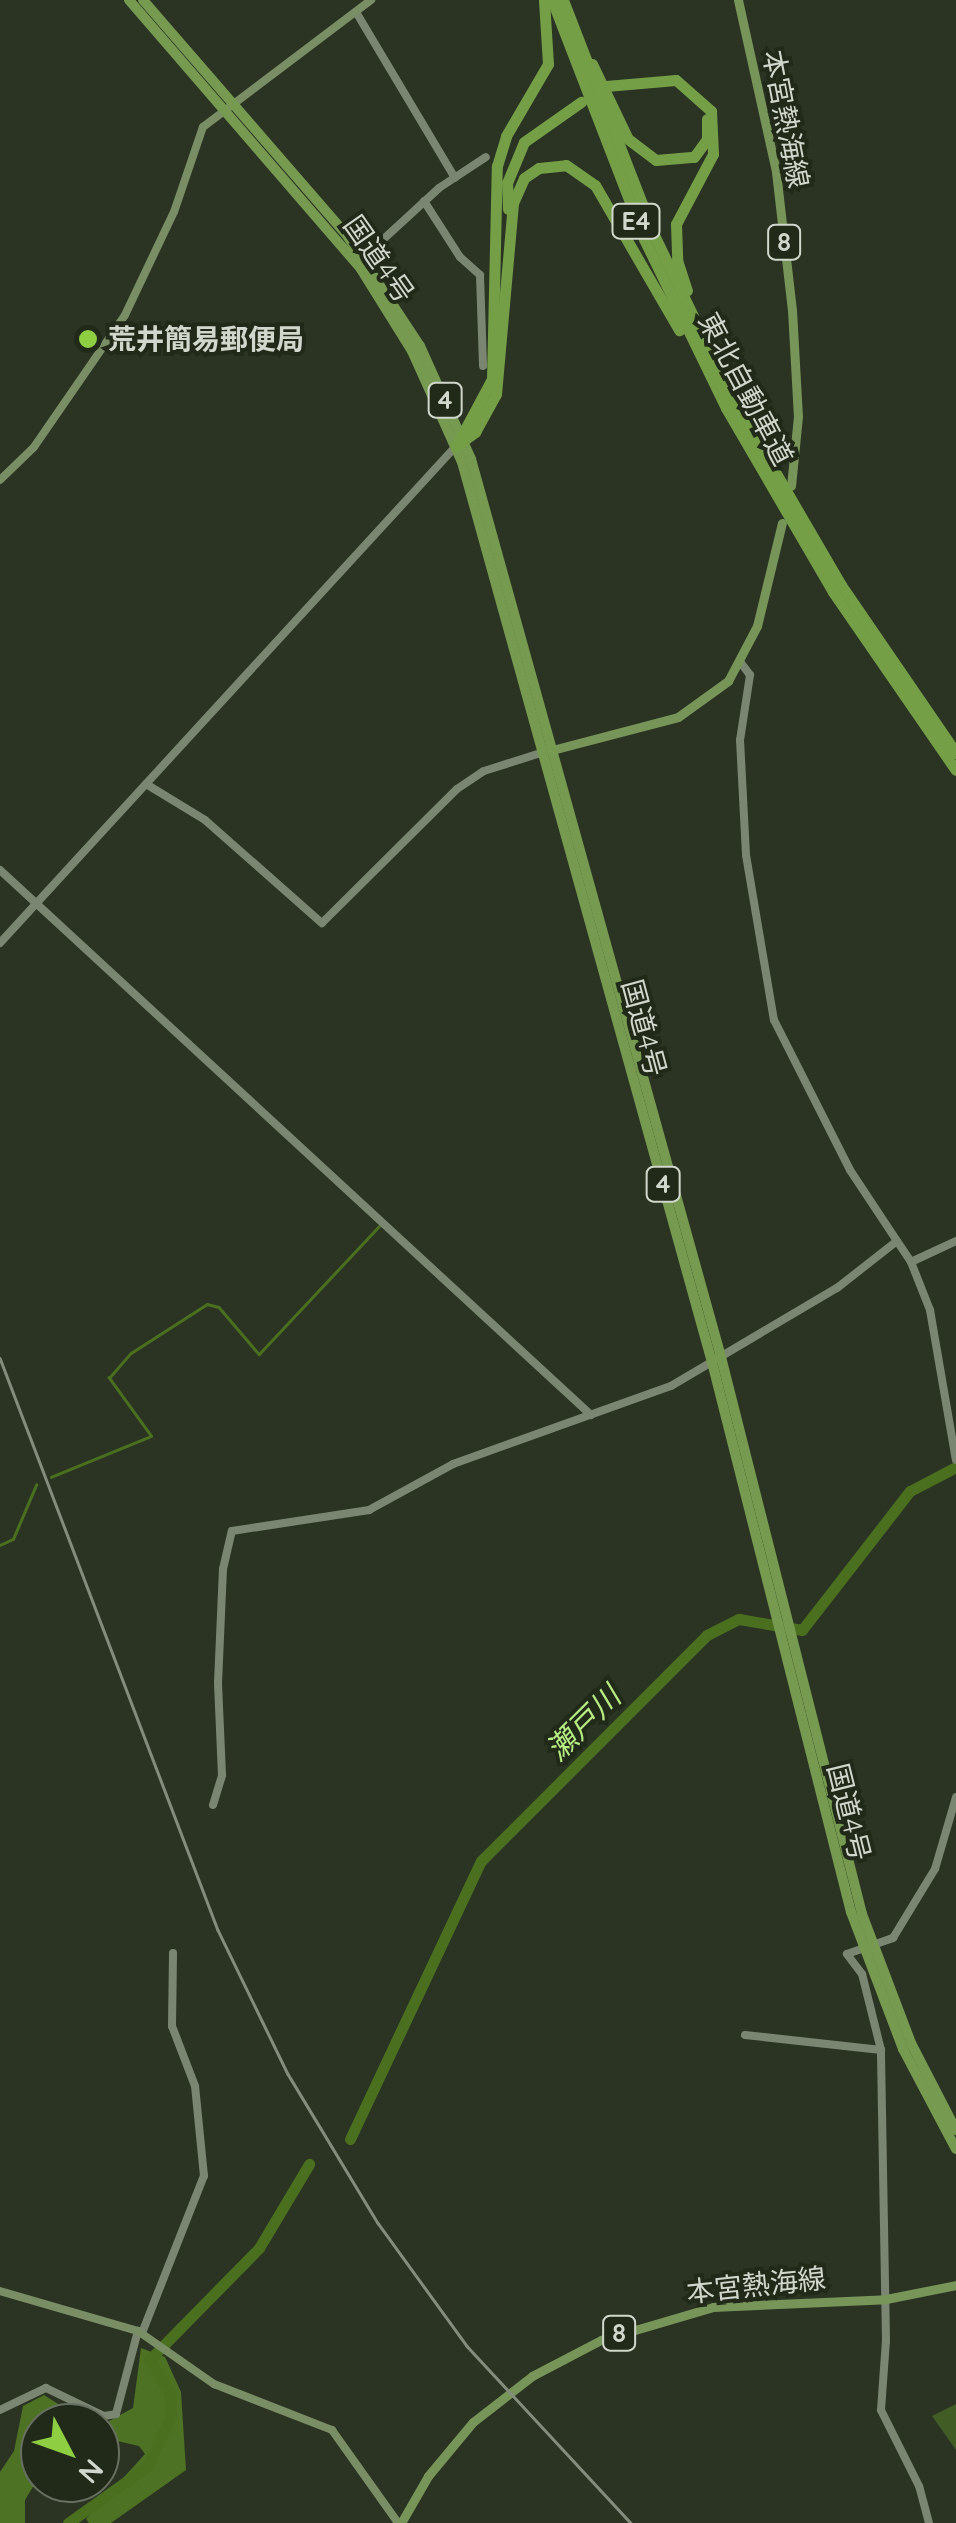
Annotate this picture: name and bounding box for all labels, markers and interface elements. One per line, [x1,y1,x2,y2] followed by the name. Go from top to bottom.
[756,47,816,191] street label: 本宮熱海線
[611,201,661,241] road number: E4
[337,209,421,309] street label: 国道4号
[766,222,802,262] road number: 8
[692,307,800,471] street label: 東北自動車道
[108,322,304,356] place label: 荒井簡易郵便局
[77,328,99,350] marker: 荒井簡易郵便局
[428,380,462,420] road number: 4
[615,976,673,1080] street label: 国道4号
[646,1164,680,1204] road number: 4
[538,1678,628,1768] water label: 瀬戸川
[821,1760,877,1864] street label: 国道4号
[685,2261,827,2309] street label: 本宮熱海線
[602,2313,636,2353] road number: 8
[20,2403,120,2503] north arrow
[72,2452,111,2491] text: N

